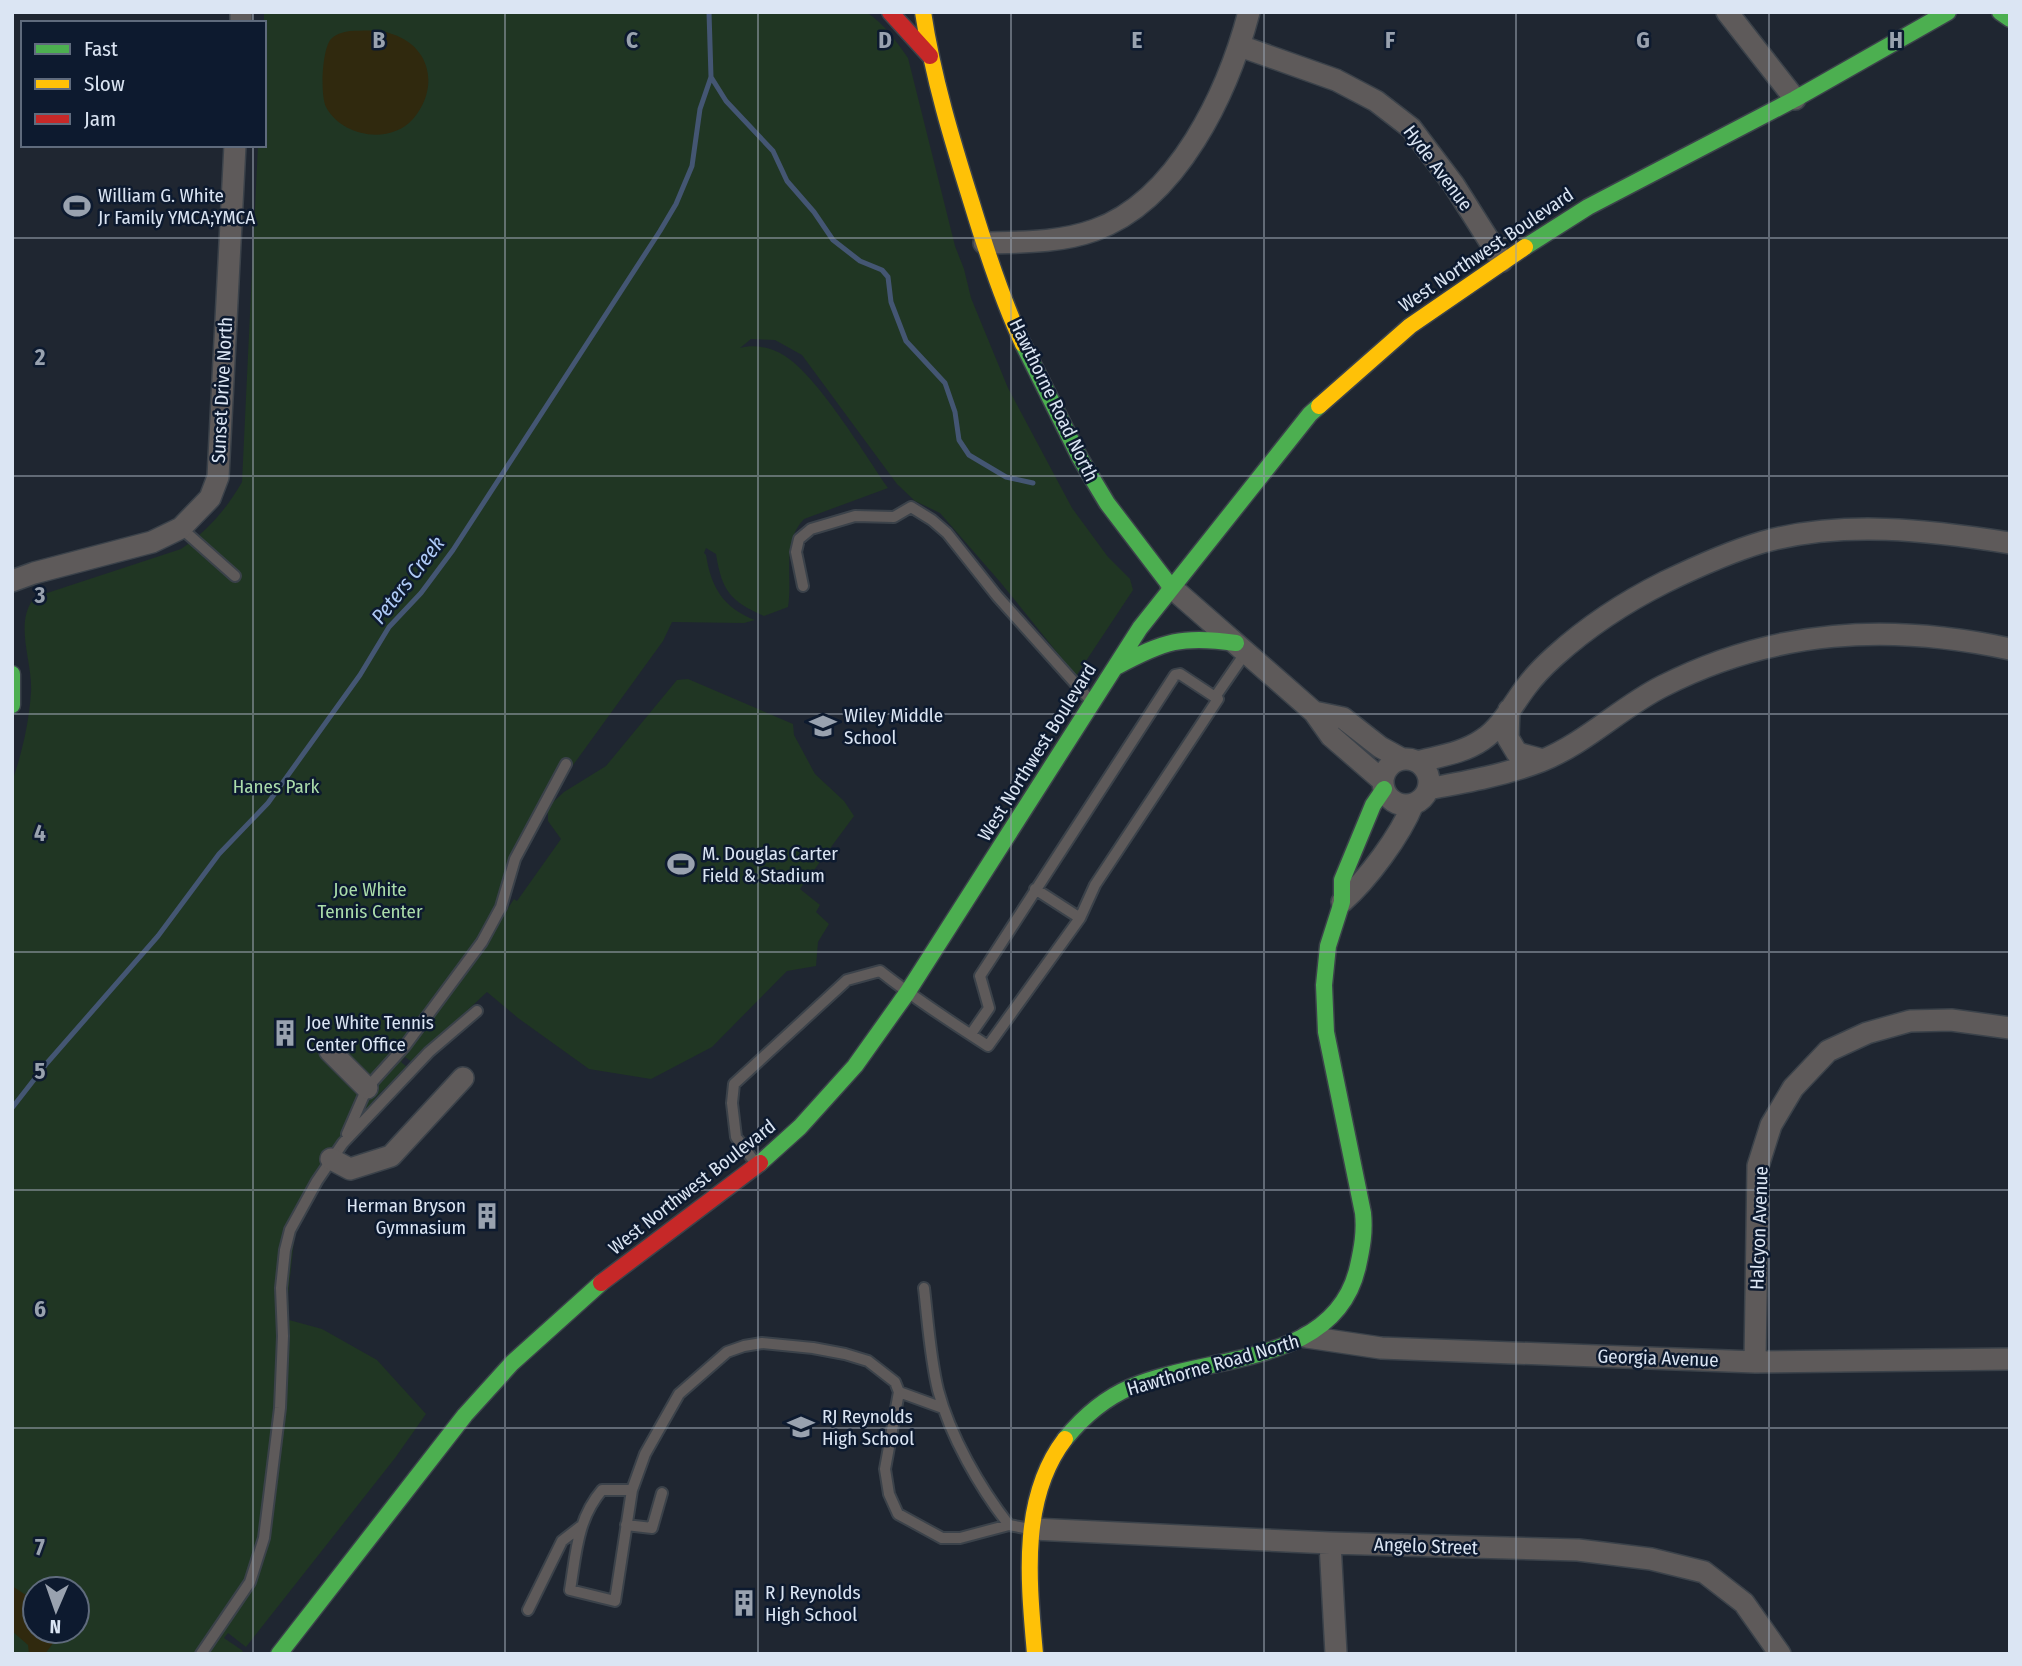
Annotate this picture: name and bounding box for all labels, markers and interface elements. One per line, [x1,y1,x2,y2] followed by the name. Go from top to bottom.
[21,21,266,147] legend
[373,26,386,54] text: B
[626,26,638,54] text: C
[878,26,892,54] text: D
[1132,26,1143,54] text: E
[1385,26,1395,54] text: F
[1636,26,1650,54] text: G
[1889,26,1903,54] text: H
[84,36,118,62] text: Fast
[84,71,125,97] text: Slow
[84,106,116,132] text: Jam
[1398,121,1478,215] street label: Hyde Avenue
[1394,183,1578,317] street label: West Northwest Boulevard
[98,184,255,229] place label: William G. White Jr Family YMCA;YMCA
[62,191,92,221] sports icon: William G. White Jr Family YMCA;YMCA
[1005,315,1103,485] street label: Hawthorne Road North
[207,316,237,464] street label: Sunset Drive North
[34,343,46,371] text: 2
[366,531,450,629] water label: Peters Creek
[34,581,46,609] text: 3
[973,659,1101,845] street label: West Northwest Boulevard
[844,704,943,749] place label: Wiley Middle School
[808,711,838,741] school or university icon: Wiley Middle School
[233,775,319,798] park label: Hanes Park
[34,819,46,847] text: 4
[702,842,838,887] place label: M. Douglas Carter Field & Stadium
[666,849,696,879] sports icon: M. Douglas Carter Field & Stadium
[317,878,423,923] park label: Joe White Tennis Center
[306,1011,434,1056] place label: Joe White Tennis Center Office
[270,1018,300,1048] building icon: Joe White Tennis Center Office
[34,1057,46,1085] text: 5
[604,1115,780,1259] street label: West Northwest Boulevard
[1745,1166,1773,1290] street label: Halcyon Avenue
[347,1194,466,1239] place label: Herman Bryson Gymnasium
[472,1201,502,1231] building icon: Herman Bryson Gymnasium
[34,1295,46,1323] text: 6
[1124,1329,1302,1401] street label: Hawthorne Road North
[1597,1344,1719,1372] street label: Georgia Avenue
[822,1405,914,1450] place label: RJ Reynolds High School
[786,1412,816,1442] school or university icon: RJ Reynolds High School
[35,1533,45,1561] text: 7
[1374,1533,1479,1559] street label: Angelo Street
[21,1575,91,1645] north arrow
[765,1581,861,1626] place label: R J Reynolds High School
[729,1588,759,1618] building icon: R J Reynolds High School
[49,1615,62,1638] text: N

